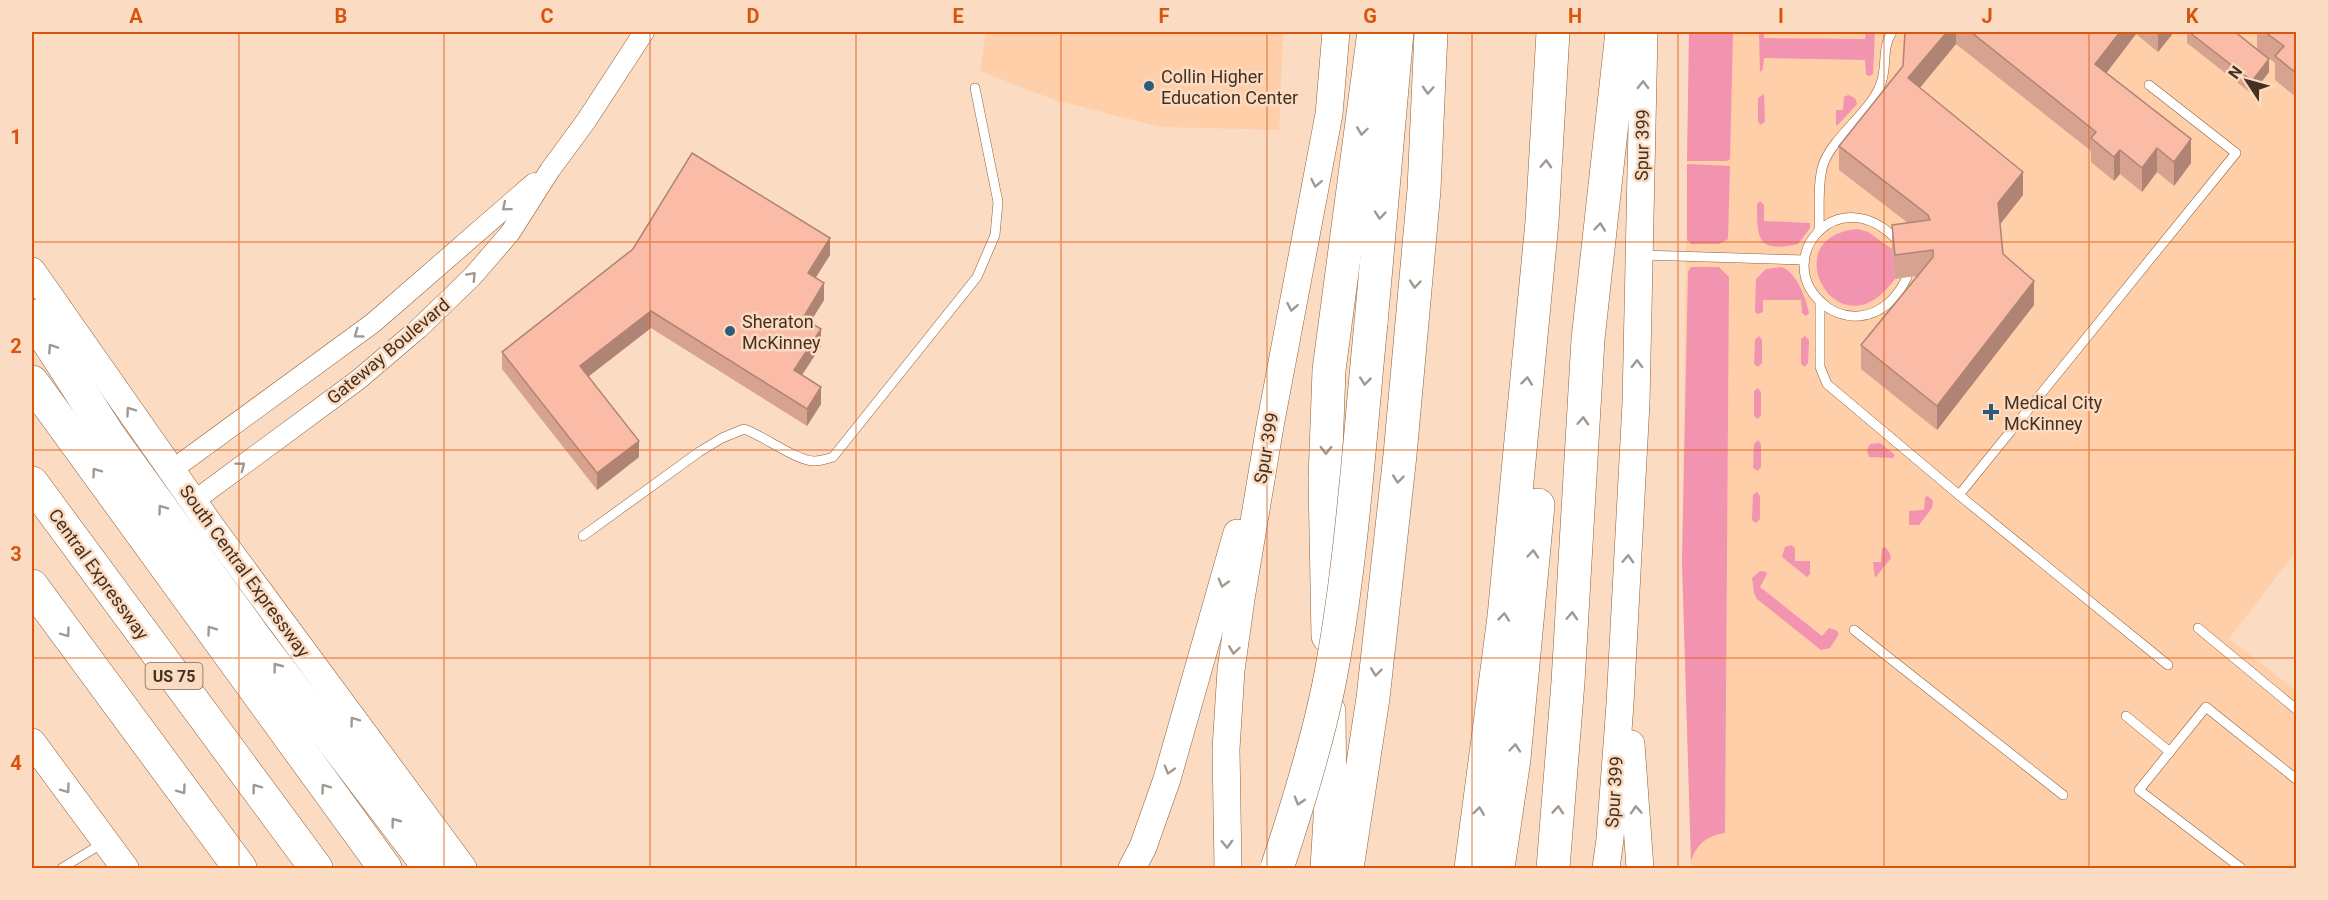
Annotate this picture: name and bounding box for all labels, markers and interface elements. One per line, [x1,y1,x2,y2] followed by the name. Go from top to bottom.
[129,4,143,28] text: A
[335,4,347,28] text: B
[540,4,554,28] text: C
[747,4,760,28] text: D
[952,4,964,28] text: E
[1159,4,1170,28] text: F
[1363,4,1377,28] text: G
[1568,4,1582,28] text: H
[1778,4,1784,28] text: I
[1981,4,1993,28] text: J
[2186,4,2199,28] text: K
[2217,51,2277,111] north arrow
[2224,62,2246,83] text: N
[1161,66,1298,108] place label: Collin Higher Education Center
[1142,79,1156,93] marker: Collin Higher Education Center
[1637,81,1649,90] one-way arrow
[1422,85,1435,94] one-way arrow
[1631,109,1653,181] street label: Spur 399
[10,125,22,149] text: 1
[1356,127,1368,136] one-way arrow
[1539,159,1552,168] one-way arrow
[1310,178,1323,188] one-way arrow
[502,200,513,211] one-way arrow
[1374,211,1387,220] one-way arrow
[1594,222,1606,231] one-way arrow
[465,272,476,283] one-way arrow
[1409,280,1422,289] one-way arrow
[323,294,453,408] street label: Gateway Boulevard
[1286,302,1299,312] one-way arrow
[742,311,821,353] place label: Sheraton McKinney
[723,324,737,338] marker: Sheraton McKinney
[353,327,364,338] one-way arrow
[10,334,22,358] text: 2
[48,344,60,354] one-way arrow
[1631,360,1643,369] one-way arrow
[1359,376,1372,385] one-way arrow
[1520,377,1533,386] one-way arrow
[2004,392,2103,434] place label: Medical City McKinney
[1982,403,2000,421] marker: Medical City McKinney
[126,407,137,418] one-way arrow
[1249,411,1283,485] street label: Spur 399
[1577,417,1590,426] one-way arrow
[1320,445,1332,454] one-way arrow
[234,462,245,473] one-way arrow
[93,467,104,478] one-way arrow
[1392,474,1405,483] one-way arrow
[175,481,315,662] street label: South Central Expressway
[45,505,154,644] street label: Central Expressway
[158,505,169,516] one-way arrow
[10,542,22,566] text: 3
[1526,550,1539,559] one-way arrow
[1622,554,1635,563] one-way arrow
[1218,577,1230,587] one-way arrow
[1565,611,1578,620] one-way arrow
[1497,613,1510,622] one-way arrow
[207,625,218,636] one-way arrow
[59,627,70,638] one-way arrow
[1228,645,1240,654] one-way arrow
[273,662,284,673] one-way arrow
[146,663,202,689] road number: US 75
[1370,668,1383,677] one-way arrow
[350,717,361,728] one-way arrow
[1508,744,1521,753] one-way arrow
[10,751,22,775] text: 4
[1601,756,1627,828] street label: Spur 399
[1164,764,1176,775] one-way arrow
[59,782,70,793] one-way arrow
[252,783,263,794] one-way arrow
[321,783,332,794] one-way arrow
[175,784,186,795] one-way arrow
[1294,795,1306,806] one-way arrow
[1472,806,1484,815] one-way arrow
[1552,806,1565,815] one-way arrow
[1630,806,1643,815] one-way arrow
[391,818,402,829] one-way arrow
[1221,840,1233,849] one-way arrow

